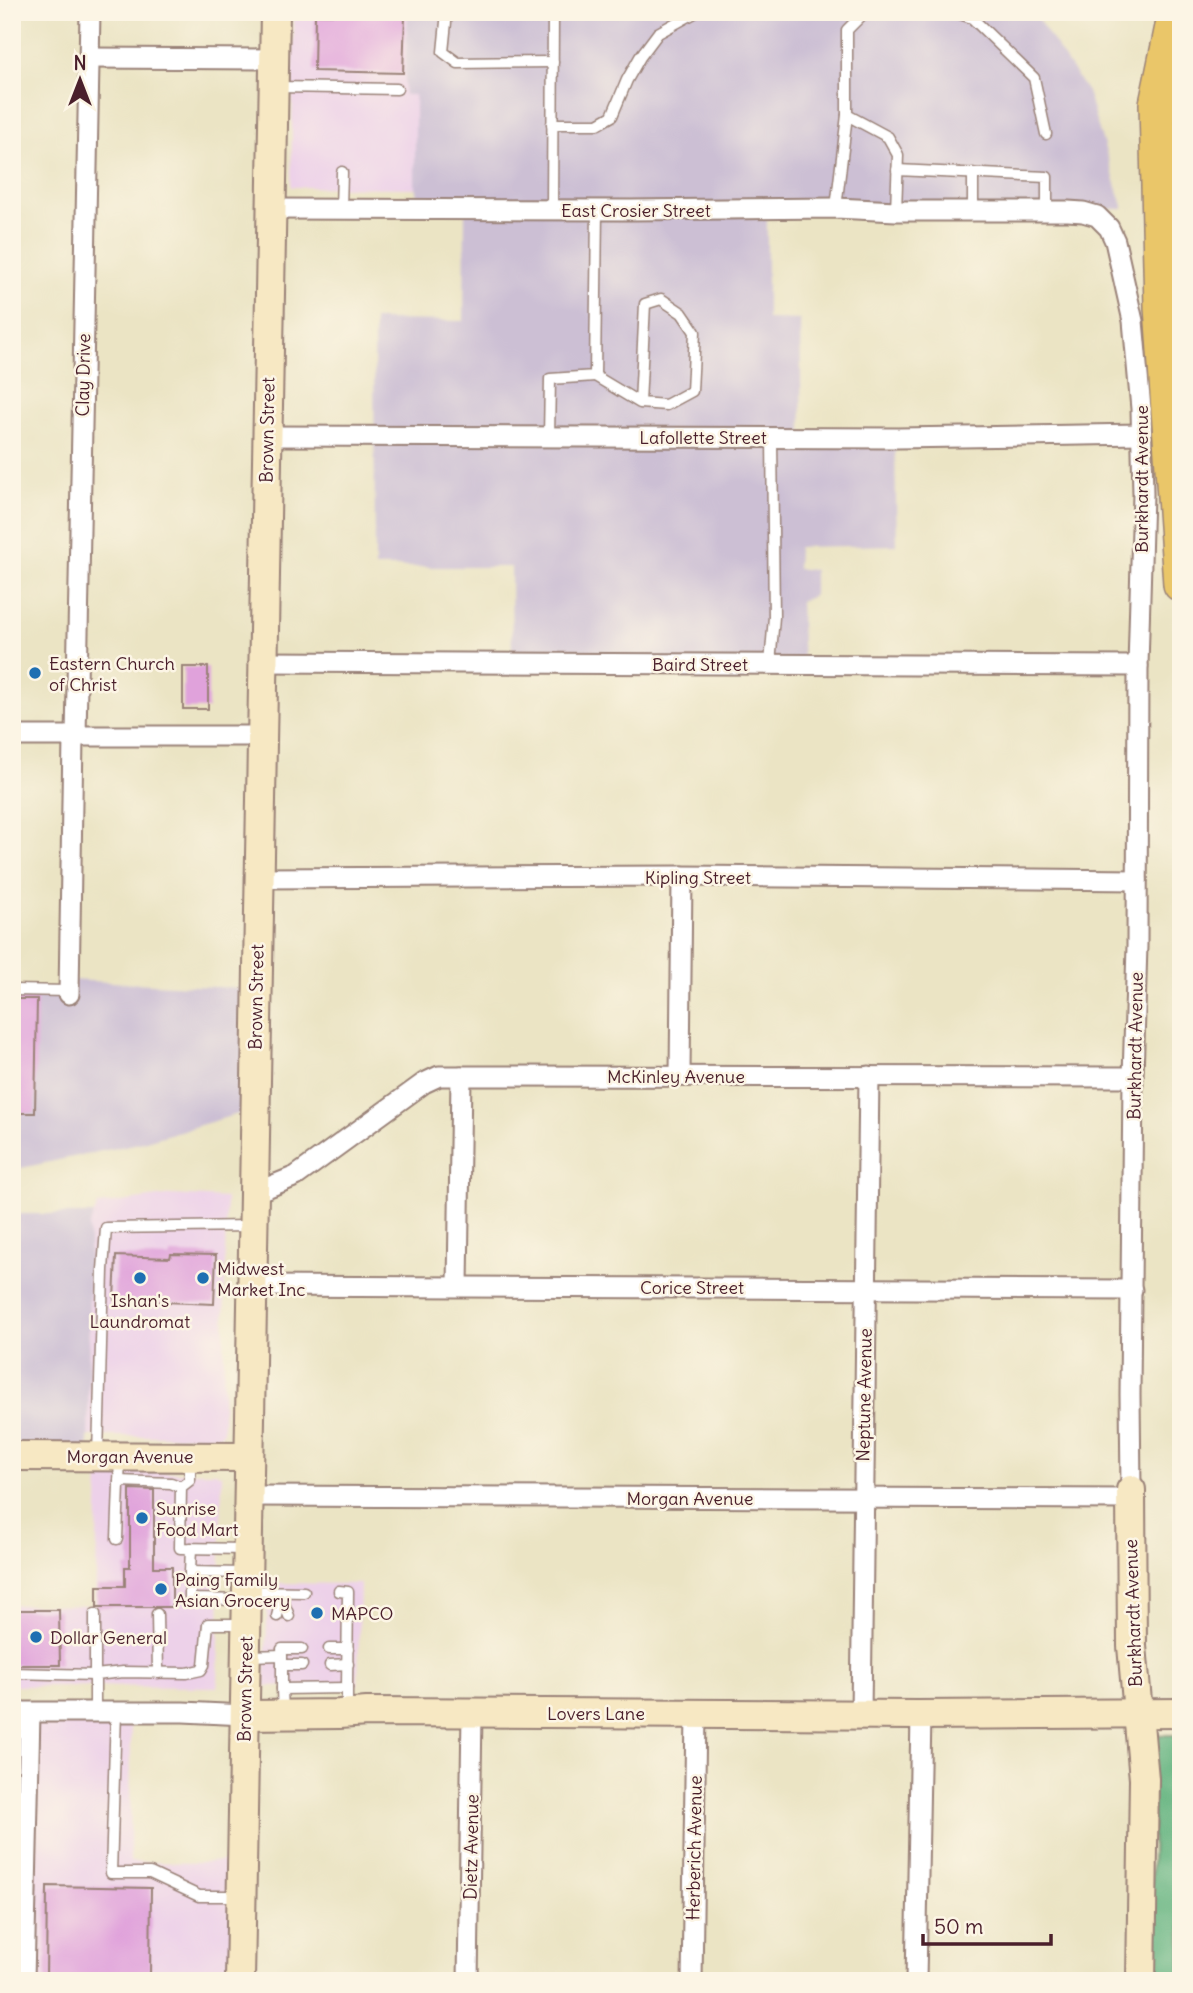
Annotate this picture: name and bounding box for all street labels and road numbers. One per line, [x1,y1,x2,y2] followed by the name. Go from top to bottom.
[561,199,711,222] street label: East Crosier Street
[71,333,95,417] street label: Clay Drive
[255,377,279,483] street label: Brown Street
[1130,405,1153,553] street label: Burkhardt Avenue
[639,426,767,449] street label: Lafollette Street
[652,653,748,676] street label: Baird Street
[645,866,751,889] street label: Kipling Street
[244,944,268,1050] street label: Brown Street
[1122,972,1148,1120] street label: Burkhardt Avenue
[607,1065,745,1088] street label: McKinley Avenue
[640,1276,744,1299] street label: Corice Street
[851,1328,877,1462] street label: Neptune Avenue
[66,1445,194,1468] street label: Morgan Avenue
[626,1487,754,1510] street label: Morgan Avenue
[1119,1539,1147,1687] street label: Burkhardt Avenue
[233,1636,257,1742] street label: Brown Street
[547,1702,645,1725] street label: Lovers Lane
[681,1775,707,1921] street label: Herberich Avenue
[459,1794,483,1900] street label: Dietz Avenue

